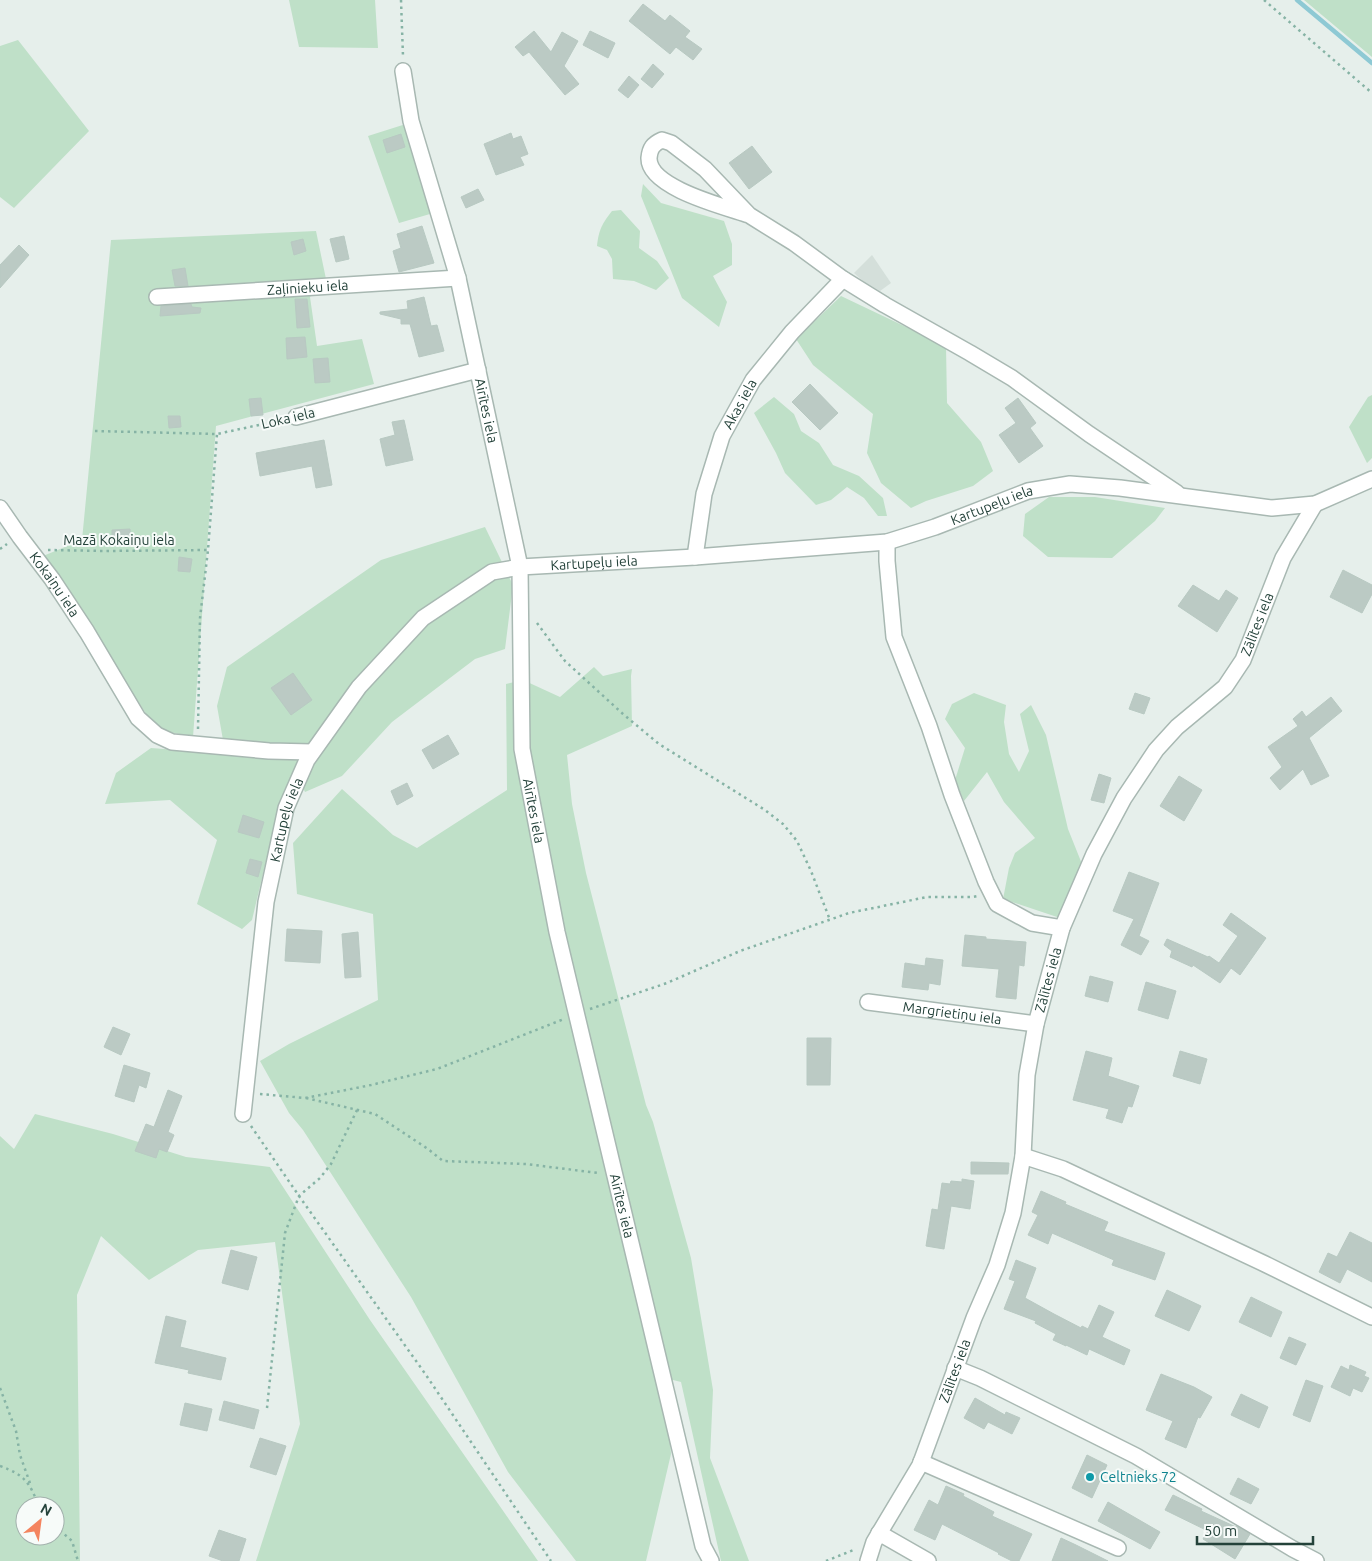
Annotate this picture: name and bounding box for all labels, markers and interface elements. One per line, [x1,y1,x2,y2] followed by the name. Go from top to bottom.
[266,277,349,298] street label: Zaļinieku iela
[719,376,760,432] street label: Akas iela
[472,377,501,444] street label: Airītes iela
[260,404,316,432] street label: Loka iela
[948,482,1034,528] street label: Kartupeļu iela
[63,532,175,548] street label: Mazā Kokaiņu iela
[26,549,83,620] street label: Kokaiņu iela
[550,552,638,573] street label: Kartupeļu iela
[1237,590,1277,658] street label: Zālītes iela
[267,775,306,864] street label: Kartupeļu iela
[520,777,548,845] street label: Airītes iela
[1032,945,1064,1014] street label: Zālītes iela
[902,999,1003,1027] street label: Margrietiņu iela
[607,1172,638,1240] street label: Airītes iela
[936,1337,974,1405] street label: Zālītes iela
[1100,1469,1177,1485] place label: Celtnieks 72
[1084,1471,1096,1483] marker: Celtnieks 72
[15,1496,65,1546] north arrow
[38,1500,55,1519] text: N
[1197,1514,1313,1546] scale bar
[1204,1522,1237,1539] text: 50 m

